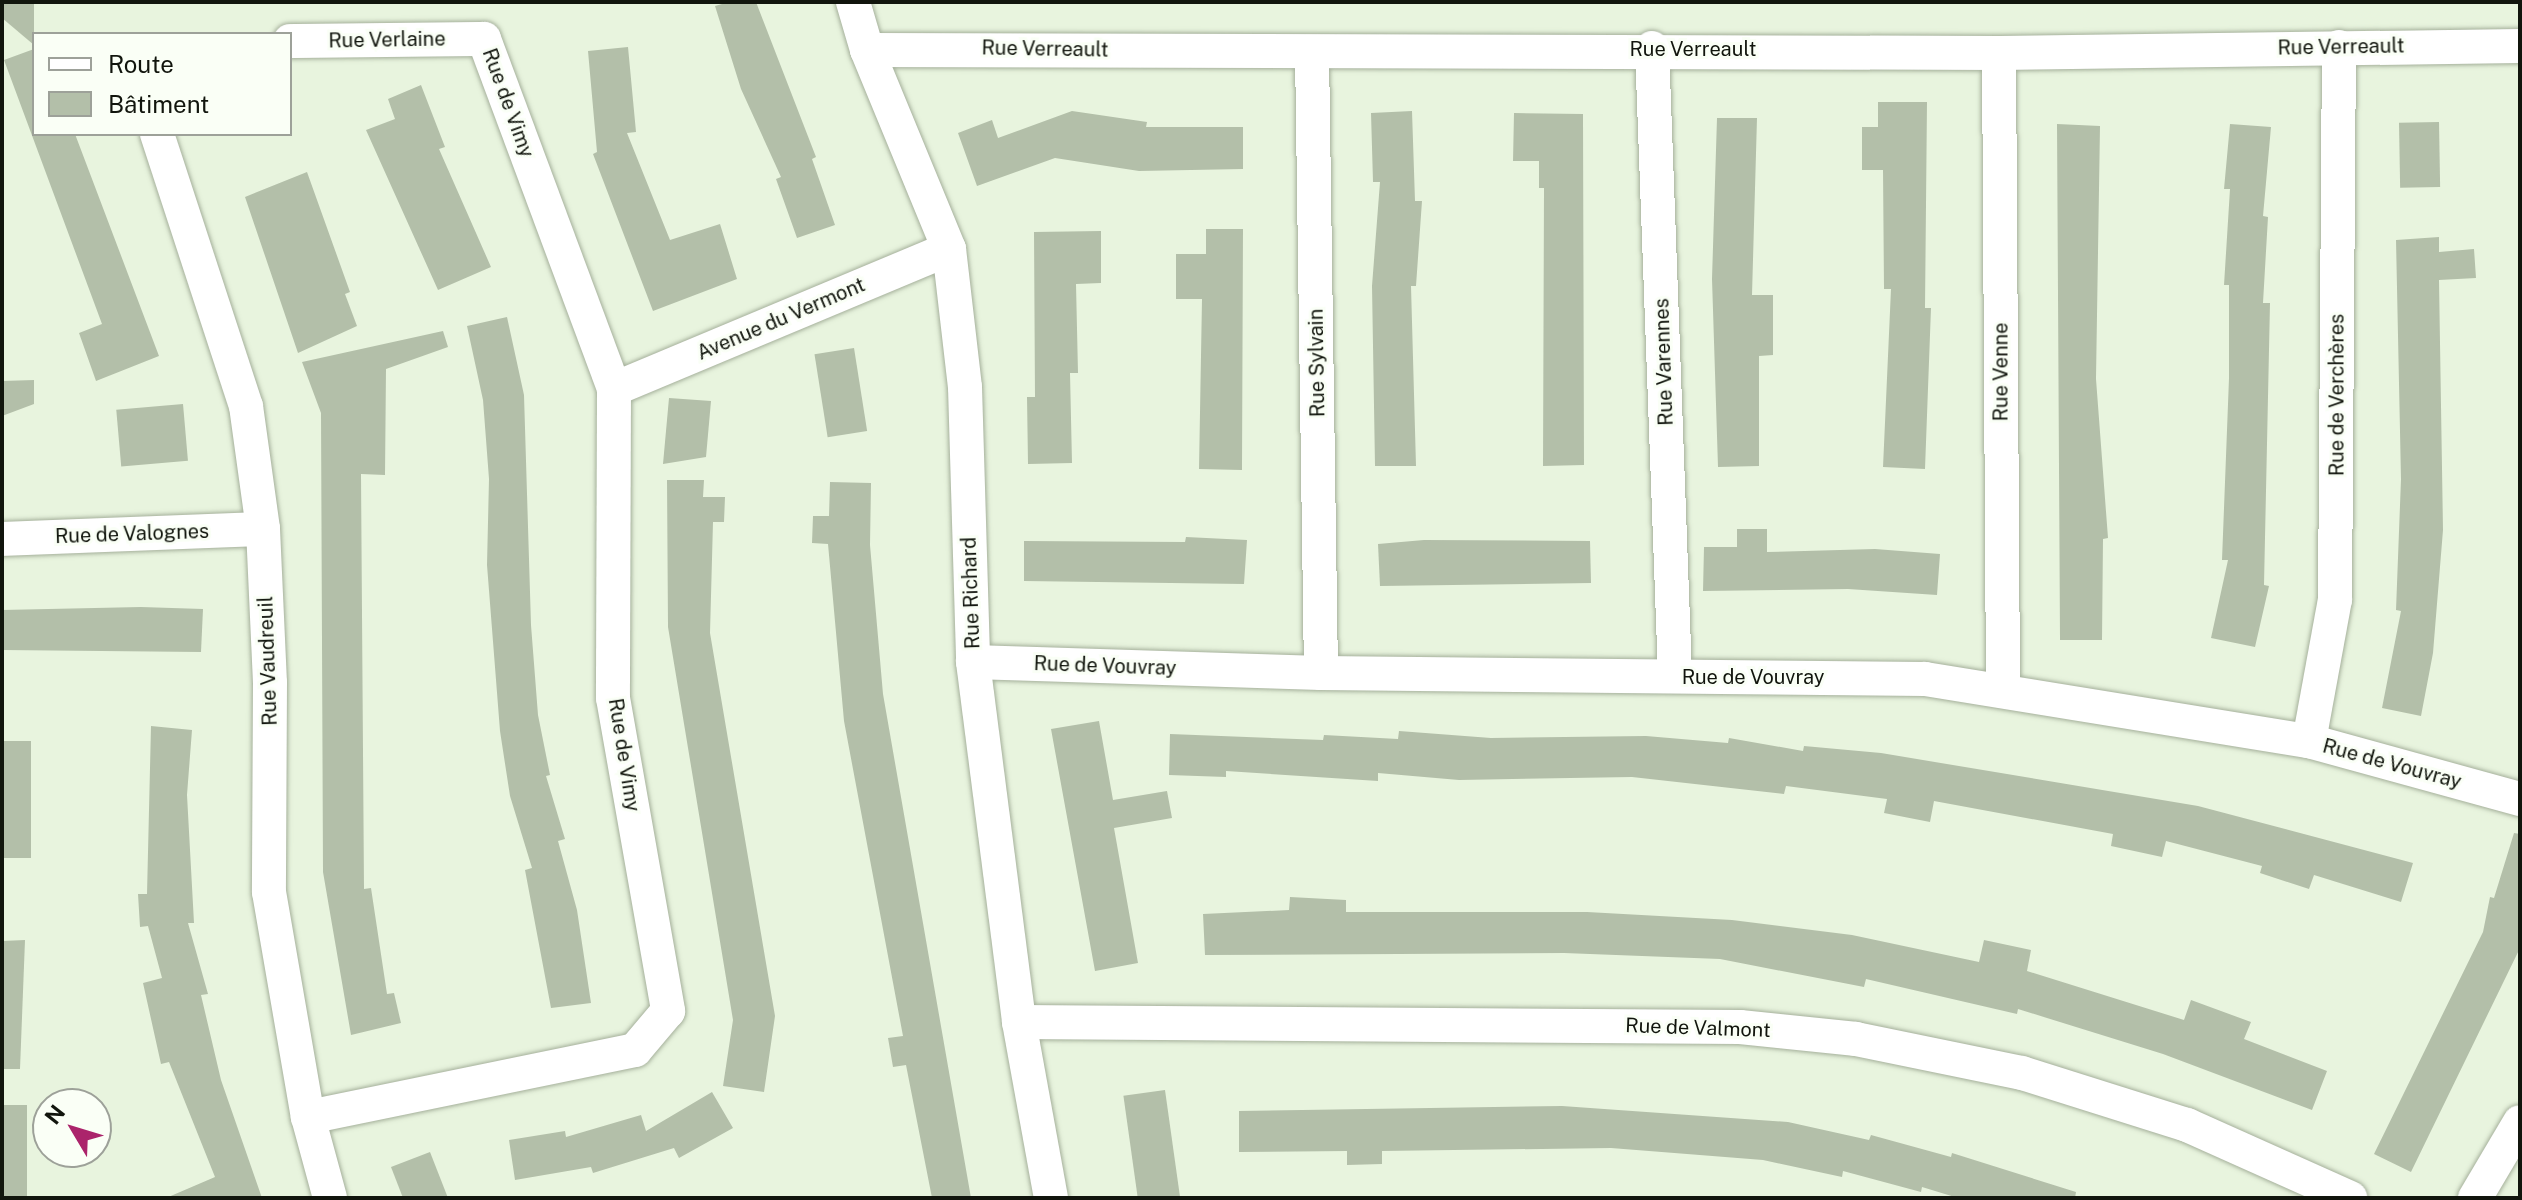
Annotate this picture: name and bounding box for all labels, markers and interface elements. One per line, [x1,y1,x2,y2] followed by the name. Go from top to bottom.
[328,27,446,53] street label: Rue Verlaine
[32,32,292,136] legend
[2277,34,2405,60] street label: Rue Verreault
[981,36,1109,62] street label: Rue Verreault
[1629,37,1757,61] street label: Rue Verreault
[477,45,539,161] street label: Rue de Vimy
[108,50,174,78] text: Route
[108,90,209,118] text: Bâtiment
[693,273,869,365] street label: Avenue du Vermont
[1650,297,1678,427] street label: Rue Varennes
[1304,309,1330,417] street label: Rue Sylvain
[2325,313,2349,477] street label: Rue de Verchères
[1989,322,2013,422] street label: Rue Venne
[54,519,210,549] street label: Rue de Valognes
[957,536,985,650] street label: Rue Richard
[254,595,282,727] street label: Rue Vaudreuil
[1033,652,1177,680] street label: Rue de Vouvray
[1681,665,1825,689] street label: Rue de Vouvray
[603,696,645,814] street label: Rue de Vimy
[2319,734,2465,794] street label: Rue de Vouvray
[1624,1013,1772,1043] street label: Rue de Valmont
[32,1088,112,1168] north arrow
[39,1100,70,1129] text: N

